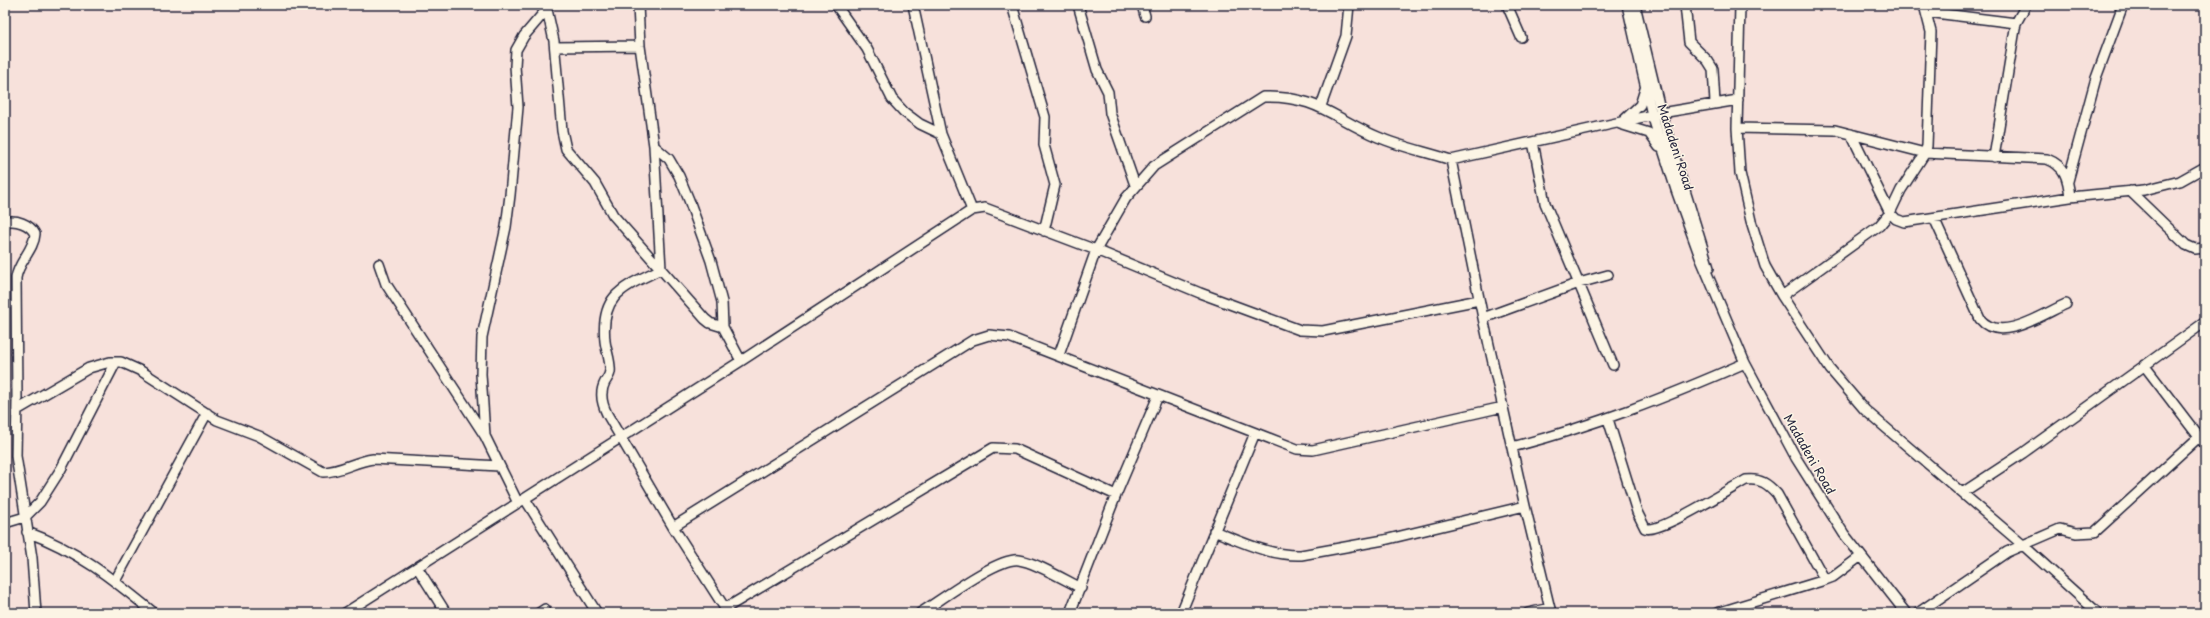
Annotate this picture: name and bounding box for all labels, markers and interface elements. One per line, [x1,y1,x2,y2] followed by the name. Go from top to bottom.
[1654,101,1698,193] street label: Madadeni Road
[1780,411,1840,498] street label: Madadeni Road

